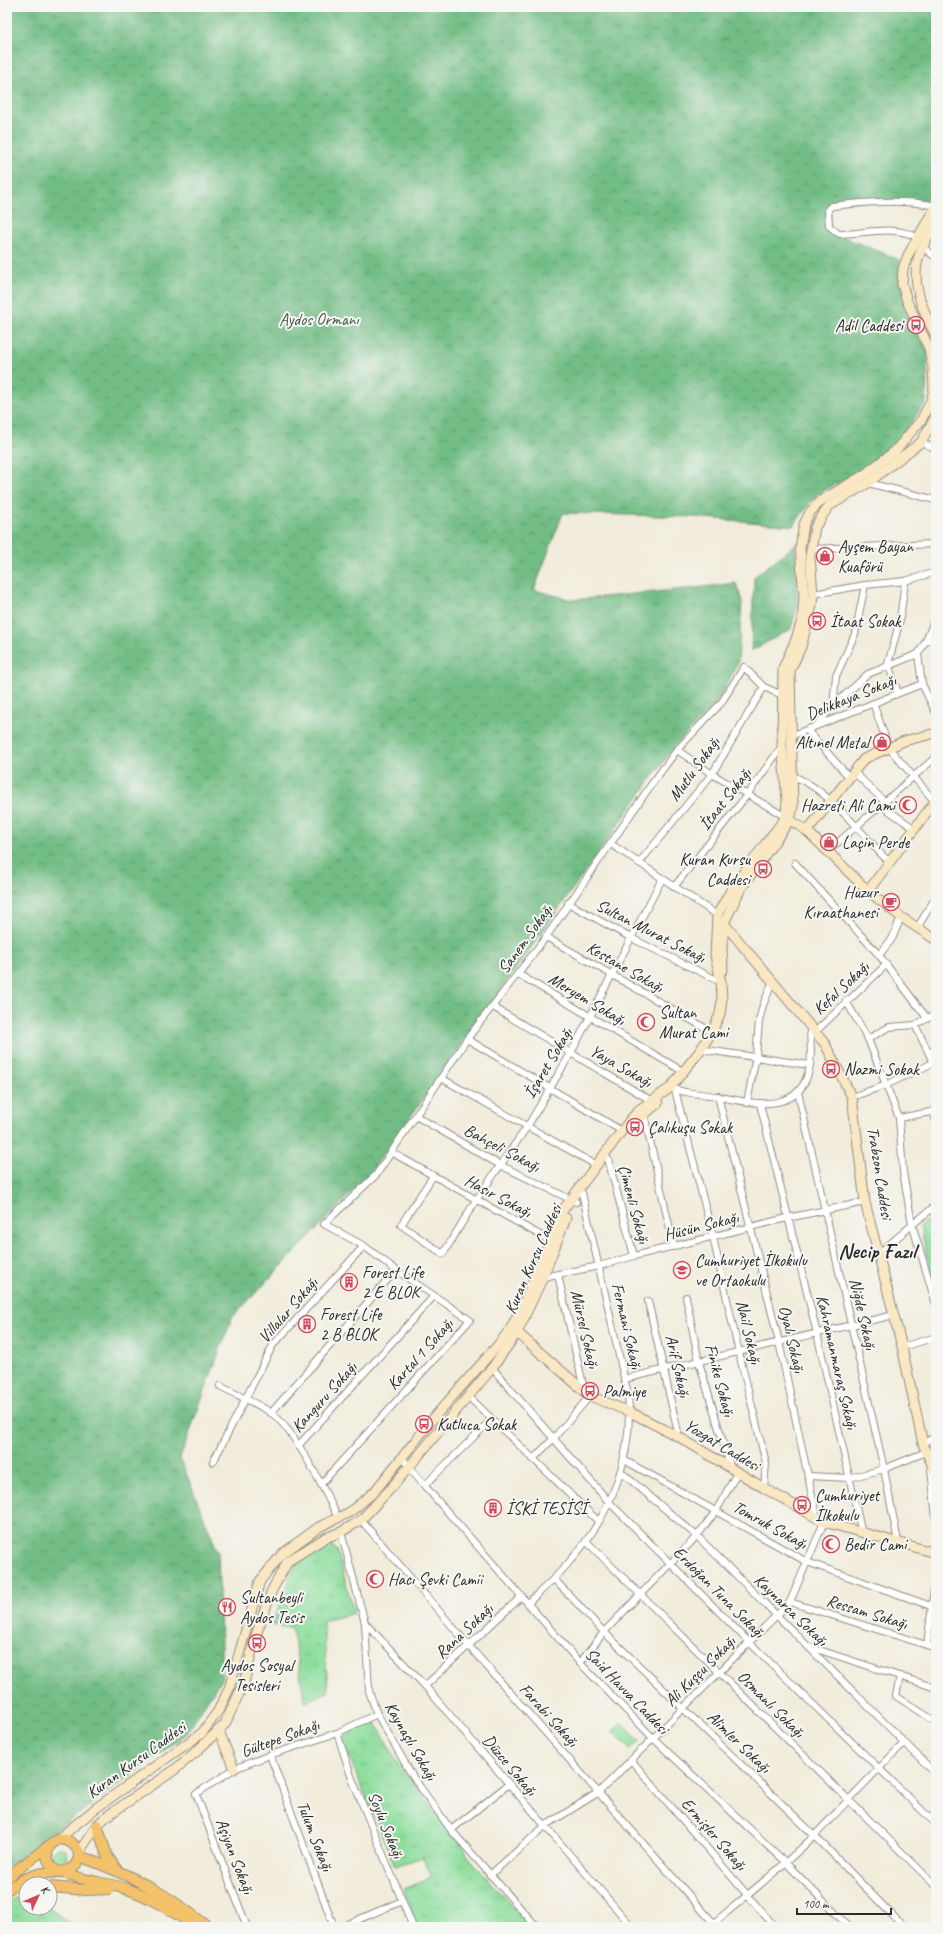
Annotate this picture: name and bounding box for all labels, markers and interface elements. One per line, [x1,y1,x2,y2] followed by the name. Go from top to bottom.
[279,309,359,330] park label: Aydos Ormanı
[835,315,905,336] place label: Adil Caddesi
[906,315,926,335] bus stop icon: Adil Caddesi
[838,536,915,577] place label: Ayşem Bayan Kuaförü
[815,546,835,566] shop icon: Ayşem Bayan Kuaförü
[807,611,827,631] bus stop icon: İtaat Sokak
[830,611,902,632] place label: İtaat Sokak
[803,669,900,725] street label: Delikkaya Sokağı
[664,732,725,805] street label: Mutlu Sokağı
[795,732,872,753] place label: Altınel Metal
[872,732,892,752] shop icon: Altınel Metal
[694,763,756,834] street label: İtaat Sokağı
[801,795,898,816] place label: Hazreti Ali Cami
[898,795,918,815] mosque icon: Hazreti Ali Cami
[819,832,839,852] shop icon: Laçin Perde
[842,832,911,853] place label: Laçin Perde
[680,849,753,890] place label: Kuran Kursu Caddesi
[753,859,773,879] bus stop icon: Kuran Kursu Caddesi
[804,882,880,923] place label: Huzur Kıraathanesi
[881,892,901,912] cafe icon: Huzur Kıraathanesi
[593,894,710,968] street label: Sultan Murat Sokağı
[493,900,558,978] street label: Sanem Sokağı
[583,937,668,998] street label: Kestane Sokağı
[809,956,874,1019] street label: Kefal Sokağı
[545,968,630,1031] street label: Meryem Sokağı
[659,1002,730,1043] place label: Sultan Murat Cami
[636,1012,656,1032] mosque icon: Sultan Murat Cami
[519,1023,578,1102] street label: İşaret Sokağı
[586,1040,657,1093] street label: Yaya Sokağı
[821,1059,841,1079] bus stop icon: Nazmi Sokak
[844,1059,921,1080] place label: Nazmi Sokak
[625,1117,645,1137] bus stop icon: Çalıkuşu Sokak
[648,1117,734,1139] place label: Çalıkuşu Sokak
[460,1119,544,1177] street label: Bahçeli Sokağı
[862,1125,898,1222] street label: Trabzon Caddesi
[612,1162,655,1247] street label: Çimenli Sokağı
[461,1170,536,1223] street label: Hasır Sokağı
[500,1199,567,1317] street label: Kuran Kursu Caddesi
[662,1206,741,1245] street label: Hüsün Sokağı
[838,1238,920,1264] district label: Necip Fazıl
[695,1250,808,1291] place label: Cumhuriyet İlkokulu ve Ortaokulu
[672,1260,692,1280] school or university icon: Cumhuriyet İlkokulu ve Ortaokulu
[362,1262,425,1303] place label: Forest Life 2 E BLOK
[254,1272,323,1347] street label: Villalar Sokağı
[339,1272,359,1292] building icon: Forest Life 2 E BLOK
[845,1276,882,1353] street label: Niğde Sokağı
[607,1281,647,1372] street label: Fermani Sokağı
[566,1288,604,1371] street label: Mürsel Sokağı
[811,1293,863,1432] street label: Kahramanmaraş Sokağı
[731,1298,767,1367] street label: Nail Sokağı
[774,1303,810,1375] street label: Oyalı Sokağı
[320,1304,383,1345] place label: Forest Life 2 B BLOK
[382,1313,458,1394] street label: Kartal 1 Sokağı
[297,1314,317,1334] building icon: Forest Life 2 B BLOK
[661,1333,696,1400] street label: Arif Sokağı
[700,1342,740,1419] street label: Finike Sokağı
[287,1357,362,1437] street label: Kanguru Sokağı
[580,1381,600,1401] bus stop icon: Palmiye
[603,1381,647,1402] place label: Palmiye
[414,1414,434,1434] bus stop icon: Kutluca Sokak
[437,1414,518,1435] place label: Kutluca Sokak
[680,1414,765,1477] street label: Yozgat Caddesi
[815,1485,881,1526] place label: Cumhuriyet İlkokulu
[792,1495,812,1515] bus stop icon: Cumhuriyet İlkokulu
[729,1496,811,1554] street label: Tomruk Sokağı
[483,1498,503,1518] building icon: İSKİ TESİSİ
[506,1498,591,1519] place label: İSKİ TESİSİ
[821,1534,841,1554] mosque icon: Bedir Cami
[844,1534,908,1555] place label: Bedir Cami
[669,1542,770,1643] street label: Erdoğan Tuna Sokağı
[365,1569,385,1589] mosque icon: Hacı Şevki Camii
[388,1569,484,1590] place label: Hacı Şevki Camii
[750,1570,833,1651] street label: Kaynarca Sokağı
[240,1587,305,1628] place label: Sultanbeyli Aydos Tesis
[824,1590,911,1635] street label: Ressam Sokağı
[217,1597,237,1617] restaurant icon: Sultanbeyli Aydos Tesis
[430,1598,498,1663] street label: Rana Sokağı
[660,1631,740,1711] street label: Ali Kuşçu Sokağı
[247,1633,267,1653] bus stop icon: Aydos Sosyal Tesisleri
[581,1644,675,1740] street label: Said Havva Caddesi
[221,1655,296,1696] place label: Aydos Sosyal Tesisleri
[733,1666,810,1743] street label: Osmanlı Sokağı
[515,1679,584,1752] street label: Farabi Sokağı
[380,1698,442,1785] street label: Kaynaşlı Sokağı
[703,1706,776,1778] street label: Alimler Sokağı
[238,1714,323,1762] street label: Gültepe Sokağı
[82,1716,191,1803] street label: Kuran Kursu Caddesi
[478,1730,542,1801] street label: Düzce Sokağı
[363,1789,409,1862] street label: Soylu Sokağı
[677,1793,752,1875] street label: Ermişler Sokağı
[292,1798,338,1875] street label: Tulum Sokağı
[211,1815,259,1897] street label: Aşiyan Sokağı
[18,1876,58,1916] north arrow
[38,1882,54,1898] text: K
[797,1890,891,1916] scale bar
[803,1896,830,1912] text: 100 m

